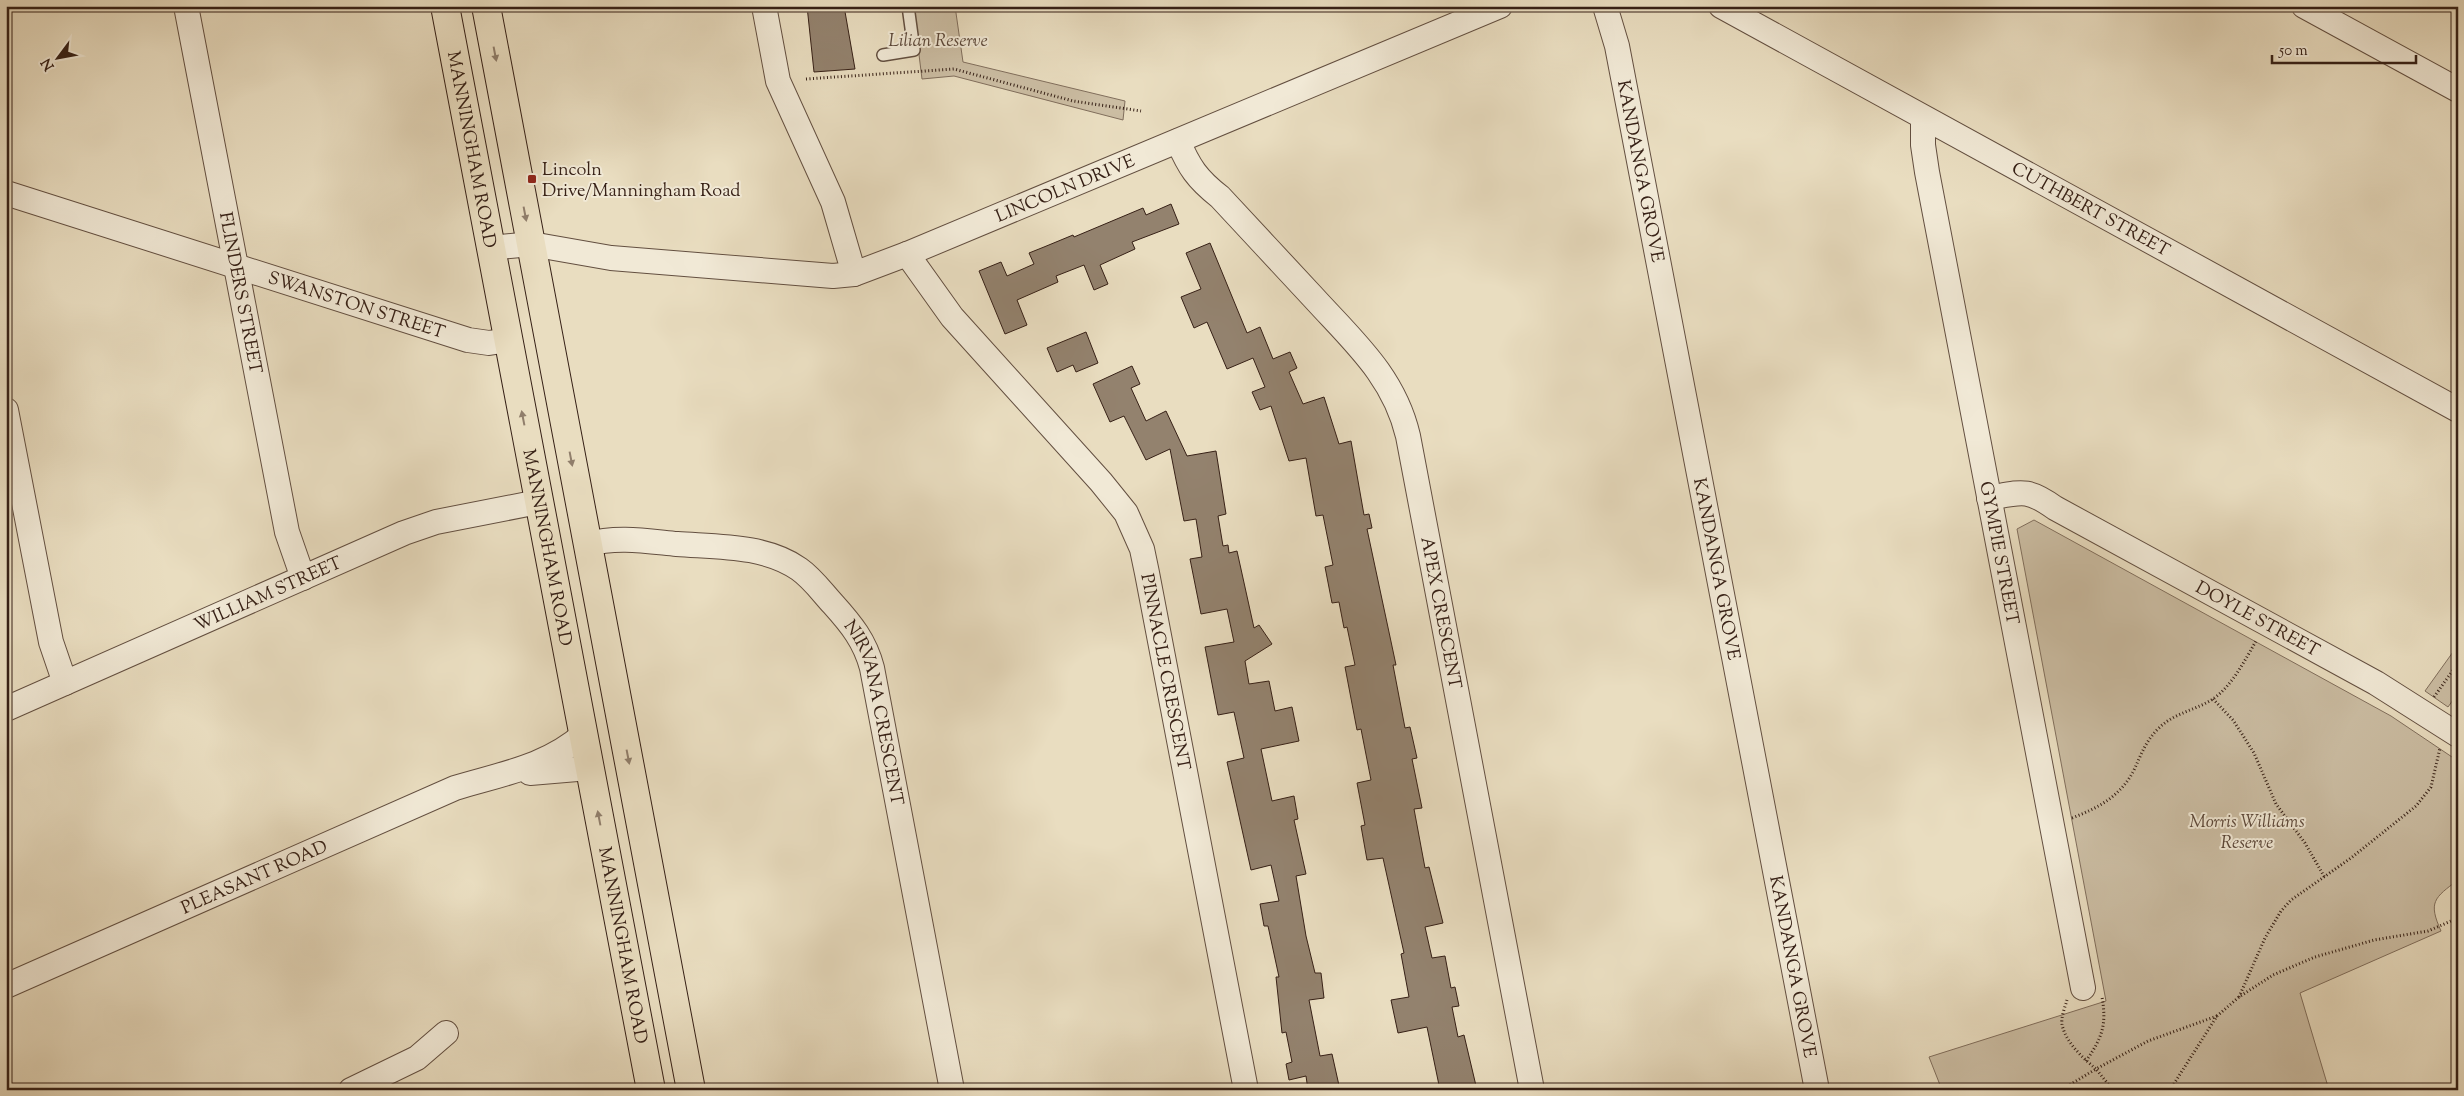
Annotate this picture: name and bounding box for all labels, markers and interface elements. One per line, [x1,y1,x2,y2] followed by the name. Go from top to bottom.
[888,29,988,55] park label: Lilian Reserve
[32,32,82,82] north arrow
[2272,32,2415,64] scale bar
[2278,41,2308,62] text: 50 m
[491,47,499,62] one-way arrow
[439,49,502,250] street label: MANNINGHAM ROAD
[37,54,60,74] text: N
[1609,78,1669,265] street label: KANDANGA GROVE
[992,149,1139,230] street label: LINCOLN DRIVE
[2006,157,2174,265] street label: CUTHBERT STREET
[542,158,740,205] place label: Lincoln Drive/Manningham Road
[526,173,538,185] marker: Lincoln Drive/Manningham Road
[522,206,530,222] one-way arrow
[211,210,267,377] street label: FLINDERS STREET
[264,266,448,347] street label: SWANSTON STREET
[518,410,526,426] one-way arrow
[514,447,577,648] street label: MANNINGHAM ROAD
[568,452,576,468] one-way arrow
[1685,476,1745,663] street label: KANDANGA GROVE
[1971,479,2024,627] street label: GYMPIE STREET
[1412,535,1467,692] street label: APEX CRESCENT
[190,551,347,639] street label: WILLIAM STREET
[1132,571,1196,773] street label: PINNACLE CRESCENT
[2190,576,2324,665] street label: DOYLE STREET
[836,615,909,808] street label: NIRVANA CRESCENT
[625,749,633,765] one-way arrow
[2189,810,2305,857] park label: Morris Williams Reserve
[595,811,603,826] one-way arrow
[177,835,332,922] street label: PLEASANT ROAD
[590,845,653,1046] street label: MANNINGHAM ROAD
[1761,874,1822,1060] street label: KANDANGA GROVE

